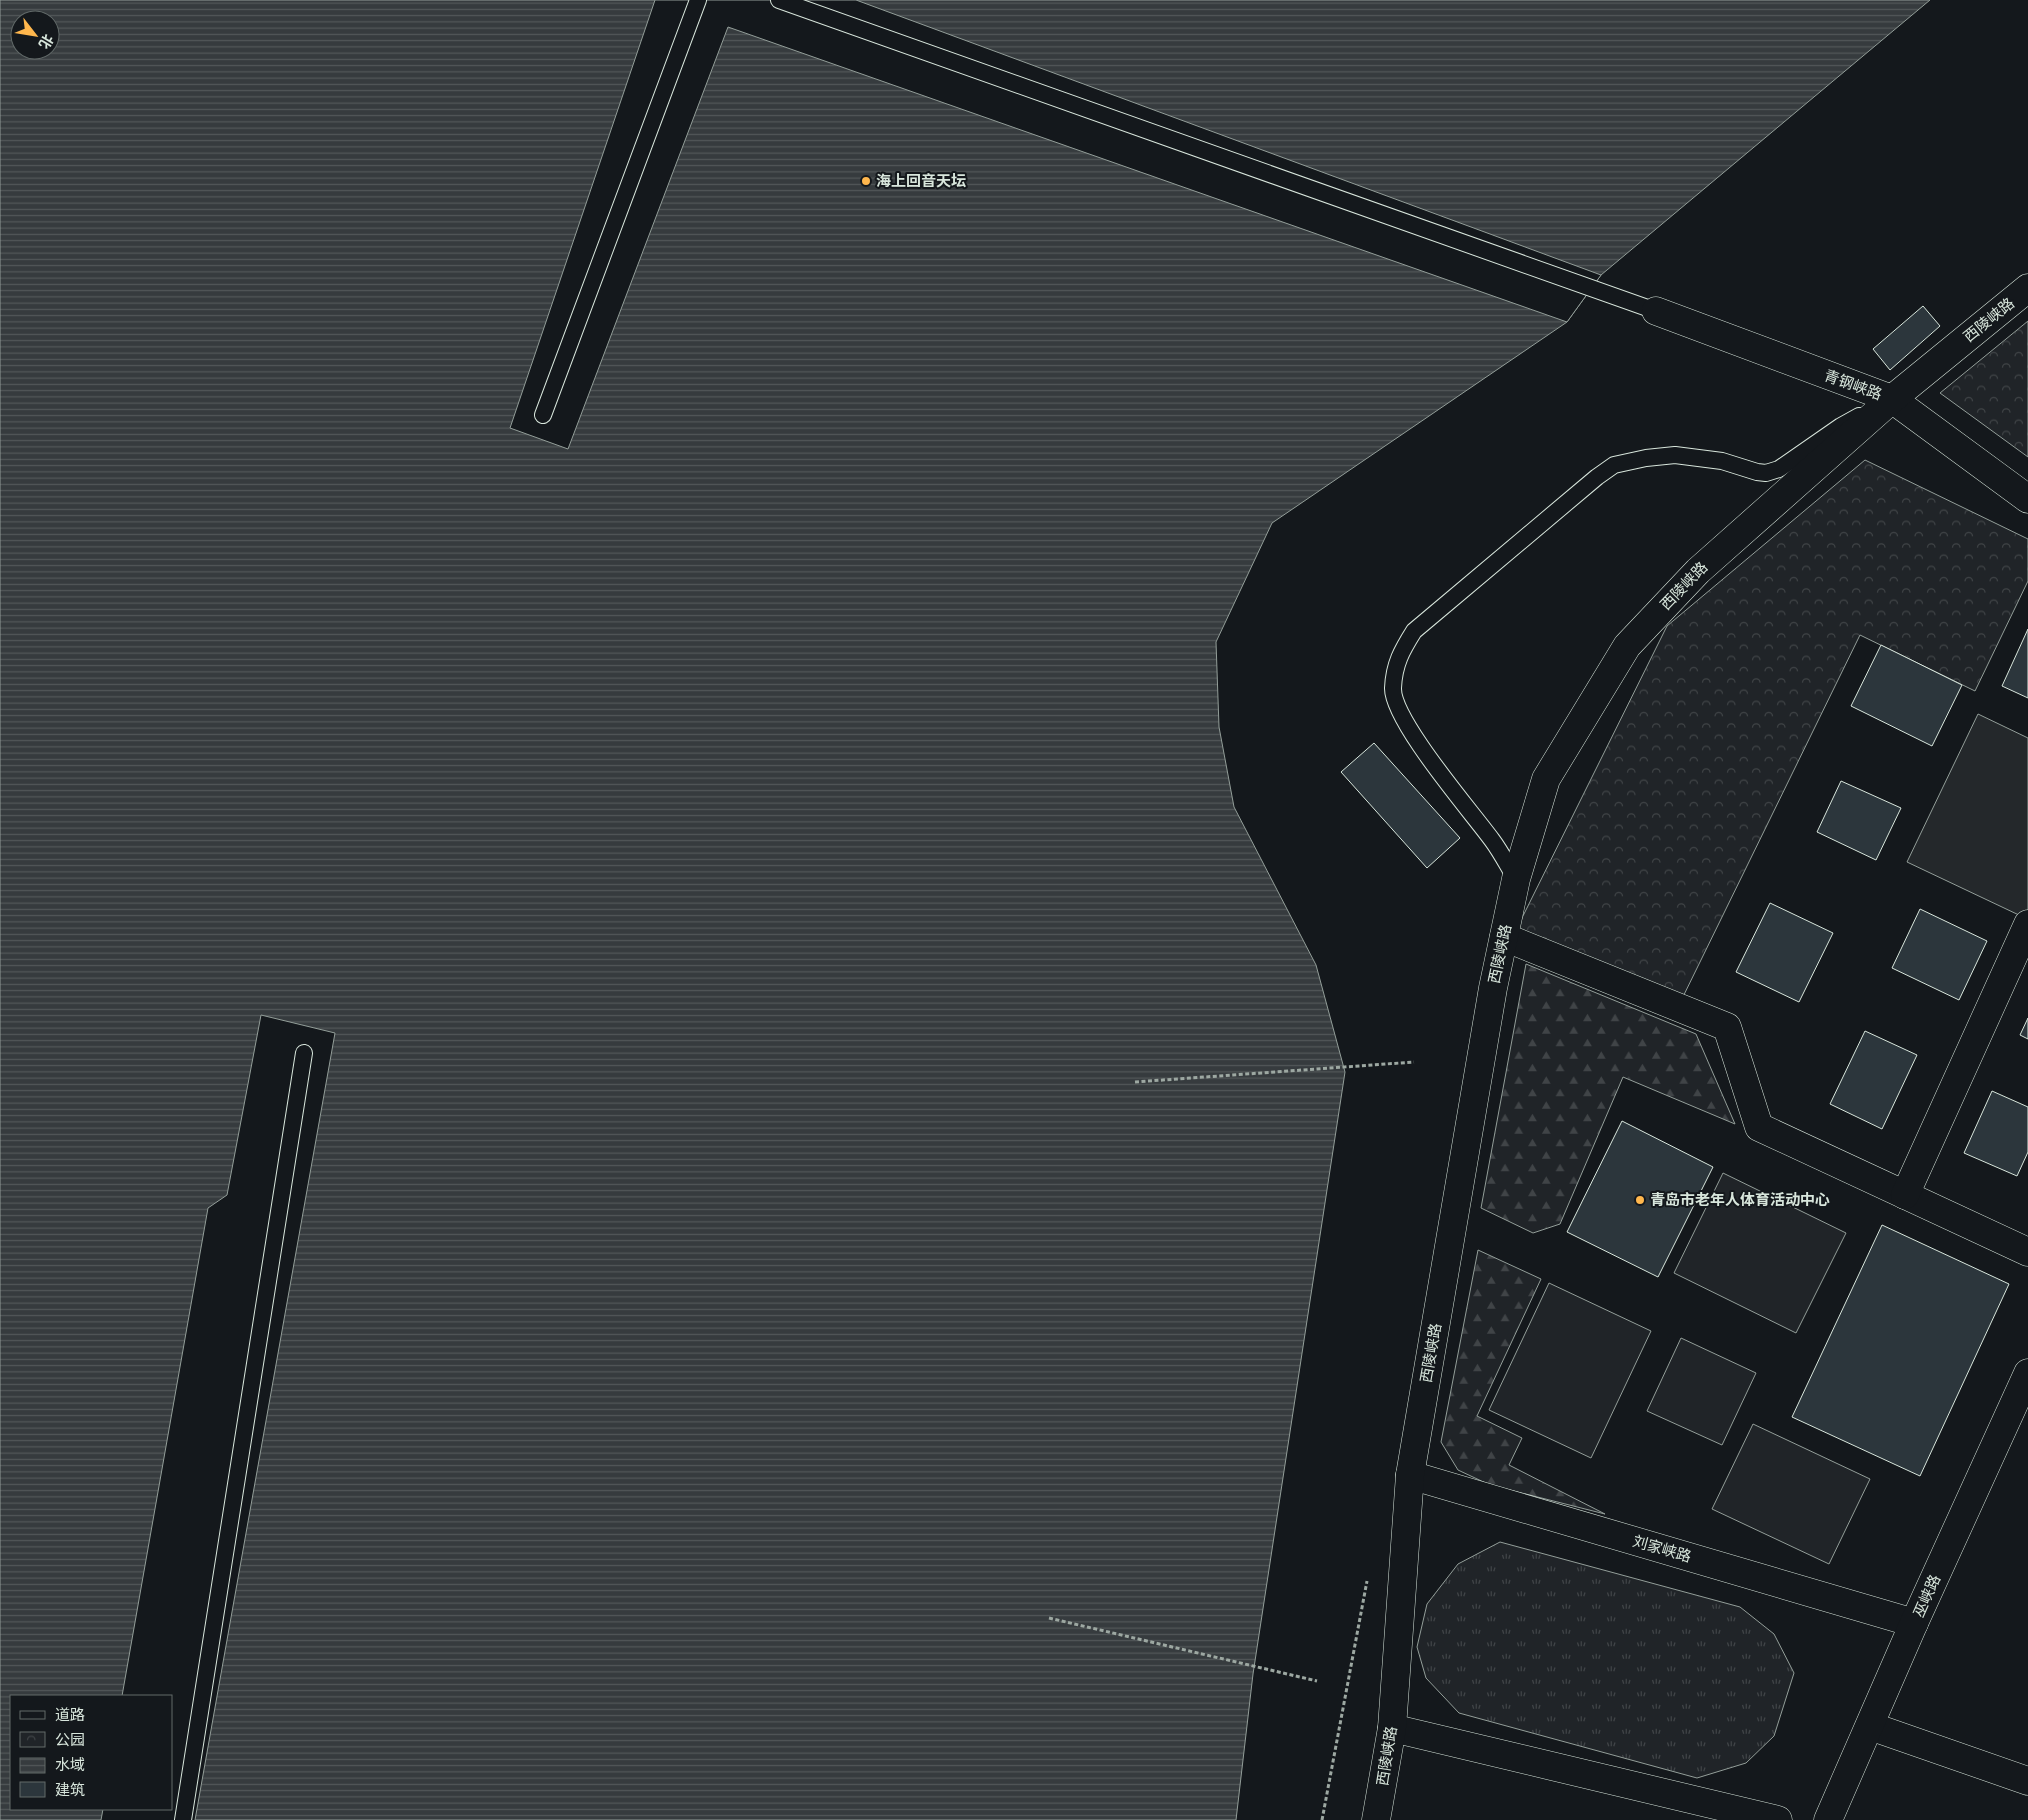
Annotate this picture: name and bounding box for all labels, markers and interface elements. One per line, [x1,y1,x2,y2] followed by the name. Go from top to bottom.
[10,10,60,60] north arrow
[36,32,57,52] text: 北
[876,172,966,190] place label: 海上回音天坛
[860,175,872,187] marker: 海上回音天坛
[1960,294,2018,346] street label: 西陵峡路
[1822,366,1884,404] street label: 青钢峡路
[1657,558,1711,614] street label: 西陵峡路
[1485,923,1515,985] street label: 西陵峡路
[1650,1191,1830,1209] place label: 青岛市老年人体育活动中心
[1634,1194,1646,1206] marker: 青岛市老年人体育活动中心
[1417,1322,1445,1384] street label: 西陵峡路
[1631,1532,1693,1566] street label: 刘家峡路
[1910,1572,1944,1620] street label: 巫峡路
[10,1695,172,1810] legend
[55,1706,85,1724] text: 道路
[1373,1725,1401,1787] street label: 西陵峡路
[55,1731,85,1749] text: 公园
[55,1756,85,1774] text: 水域
[55,1781,85,1799] text: 建筑

